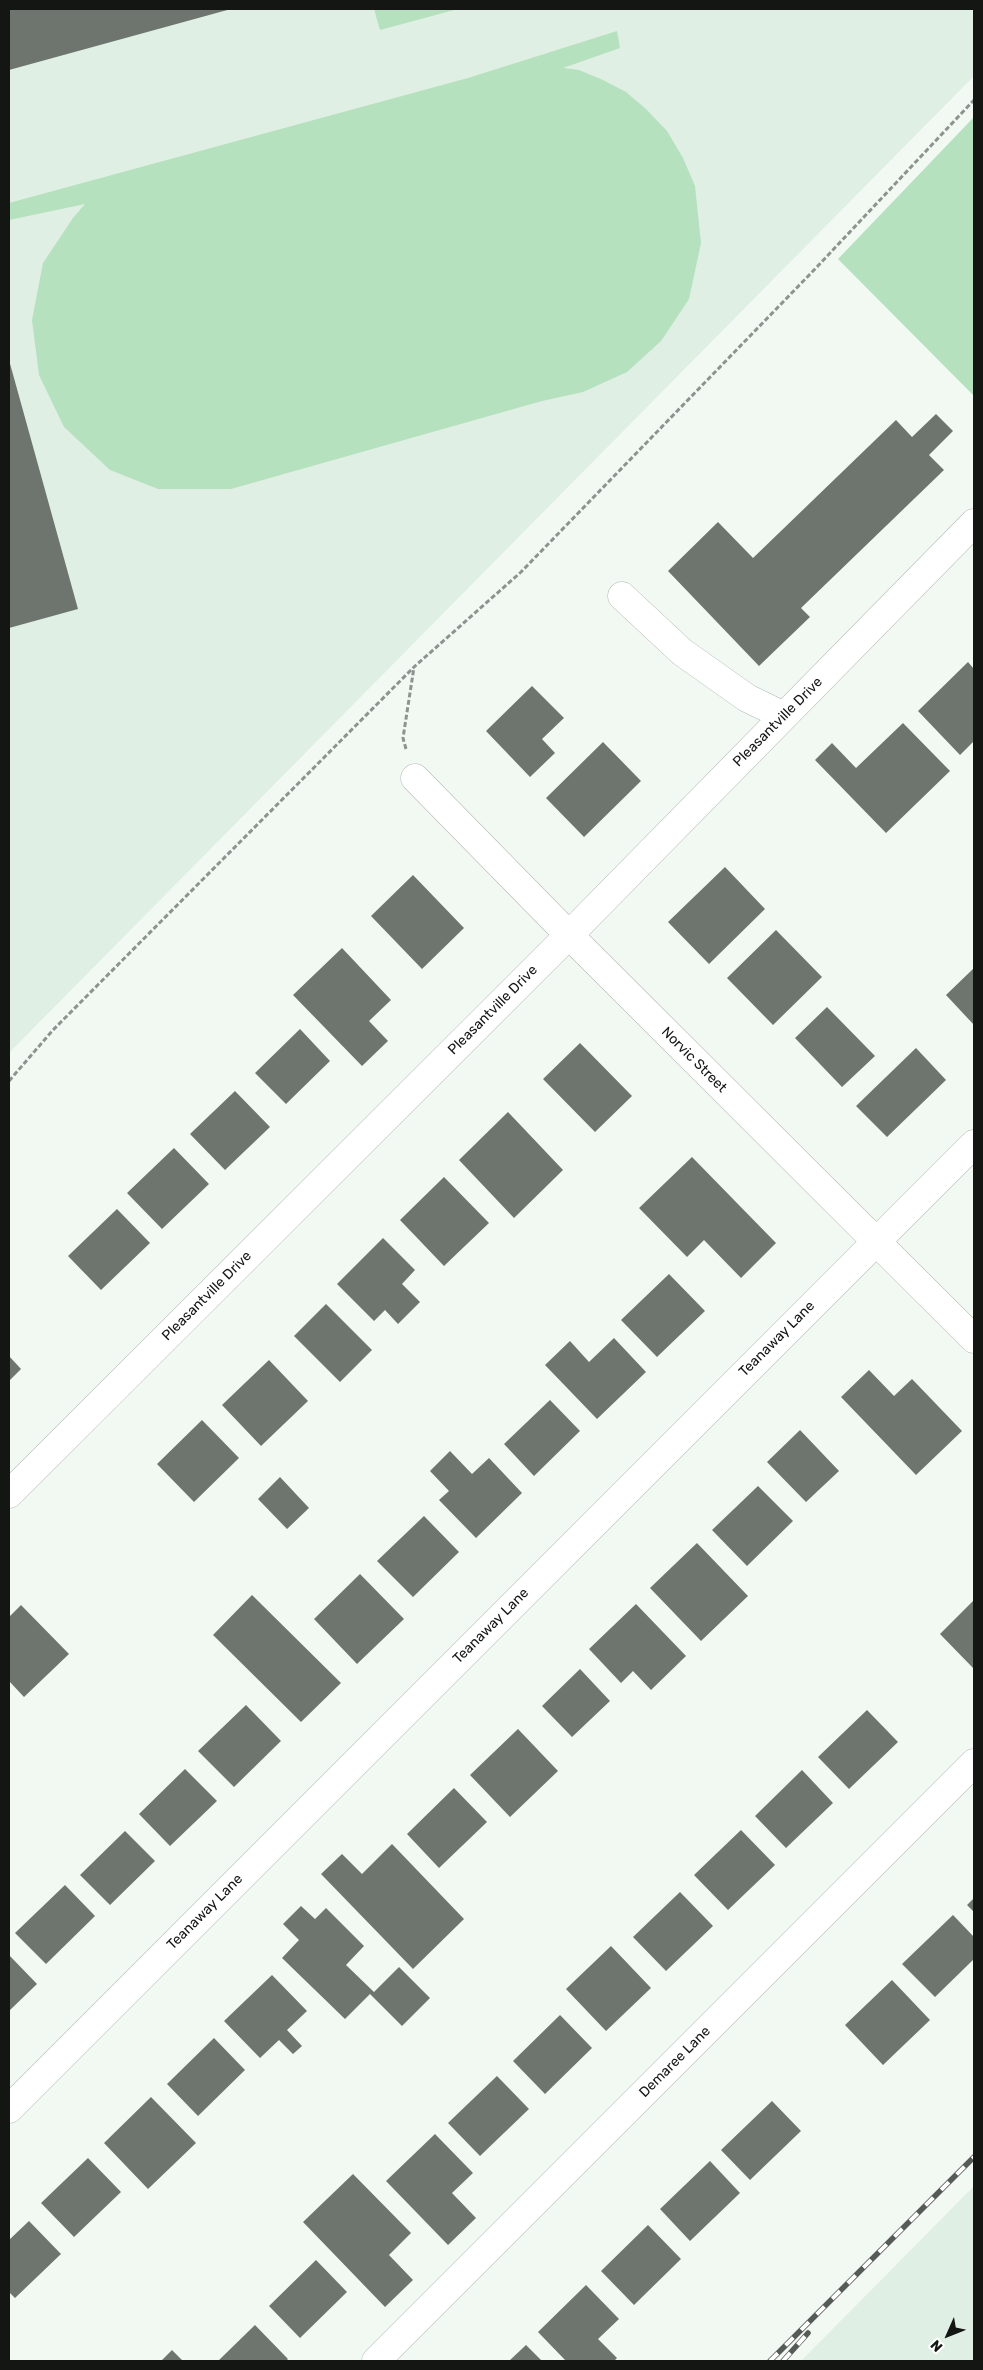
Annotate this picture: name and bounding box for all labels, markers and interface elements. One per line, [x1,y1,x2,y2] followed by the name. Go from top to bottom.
[730,674,826,770] street label: Pleasantville Drive
[445,962,541,1058] street label: Pleasantville Drive
[658,1024,730,1096] street label: Norvic Street
[159,1248,255,1344] street label: Pleasantville Drive
[736,1298,818,1380] street label: Teanaway Lane
[450,1585,532,1667] street label: Teanaway Lane
[164,1871,246,1953] street label: Teanaway Lane
[636,2023,714,2101] street label: Demaree Lane
[923,2310,973,2360] north arrow
[927,2336,946,2355] text: N

